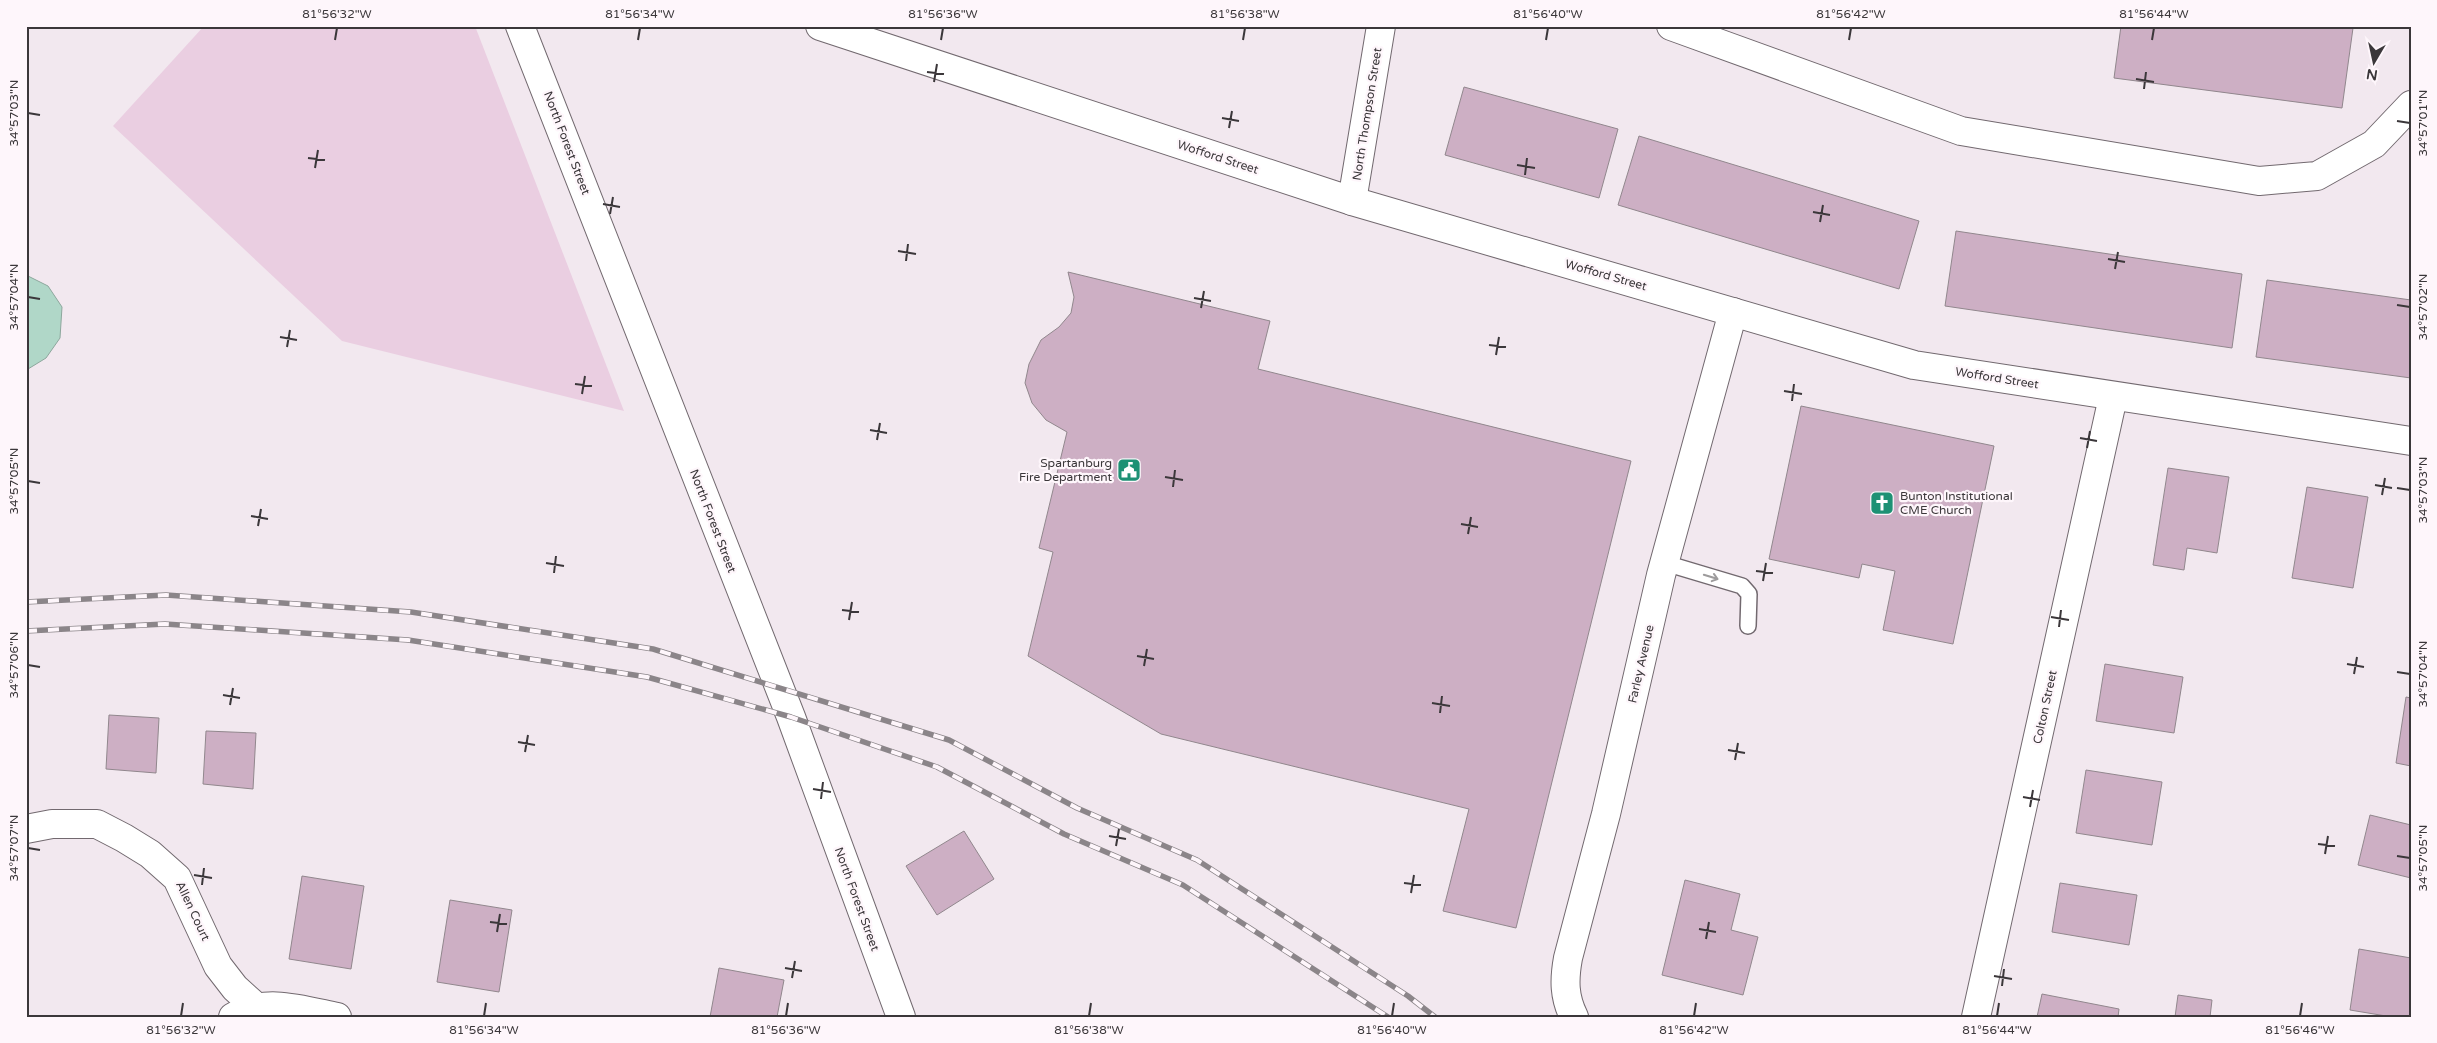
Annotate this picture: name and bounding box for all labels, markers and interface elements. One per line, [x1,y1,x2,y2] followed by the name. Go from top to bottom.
[302,7,372,21] text: 81°56'32"W
[605,7,675,21] text: 81°56'34"W
[908,7,978,21] text: 81°56'36"W
[1210,7,1280,21] text: 81°56'38"W
[1513,7,1583,21] text: 81°56'40"W
[1816,7,1886,21] text: 81°56'42"W
[2119,7,2189,21] text: 81°56'44"W
[2350,38,2400,88] north arrow
[1350,46,1385,182] street label: North Thompson Street
[2365,65,2379,84] text: N
[7,80,21,147] text: 34°57'03"N
[541,89,593,197] street label: North Forest Street
[2416,90,2430,157] text: 34°57'01"N
[1176,137,1261,177] street label: Wofford Street
[1563,257,1649,293] street label: Wofford Street
[7,264,21,331] text: 34°57'04"N
[2416,274,2430,341] text: 34°57'02"N
[1954,364,2040,392] street label: Wofford Street
[7,448,21,515] text: 34°57'05"N
[1019,456,1112,484] place label: Spartanburg Fire Department
[1116,457,1142,483] public building icon: Spartanburg Fire Department
[2416,457,2430,524] text: 34°57'03"N
[687,467,739,575] street label: North Forest Street
[1900,489,2013,517] place label: Bunton Institutional CME Church
[1869,490,1895,516] church icon: Bunton Institutional CME Church
[1703,573,1719,582] one-way arrow
[1625,623,1657,705] street label: Farley Avenue
[7,632,21,699] text: 34°57'06"N
[2416,641,2430,708] text: 34°57'04"N
[2030,668,2060,745] street label: Colton Street
[7,815,21,882] text: 34°57'07"N
[2416,825,2430,892] text: 34°57'05"N
[832,845,882,953] street label: North Forest Street
[173,879,213,943] street label: Allen Court
[146,1023,216,1037] text: 81°56'32"W
[449,1023,519,1037] text: 81°56'34"W
[751,1023,821,1037] text: 81°56'36"W
[1054,1023,1124,1037] text: 81°56'38"W
[1357,1023,1427,1037] text: 81°56'40"W
[1659,1023,1729,1037] text: 81°56'42"W
[1962,1023,2032,1037] text: 81°56'44"W
[2265,1023,2335,1037] text: 81°56'46"W

